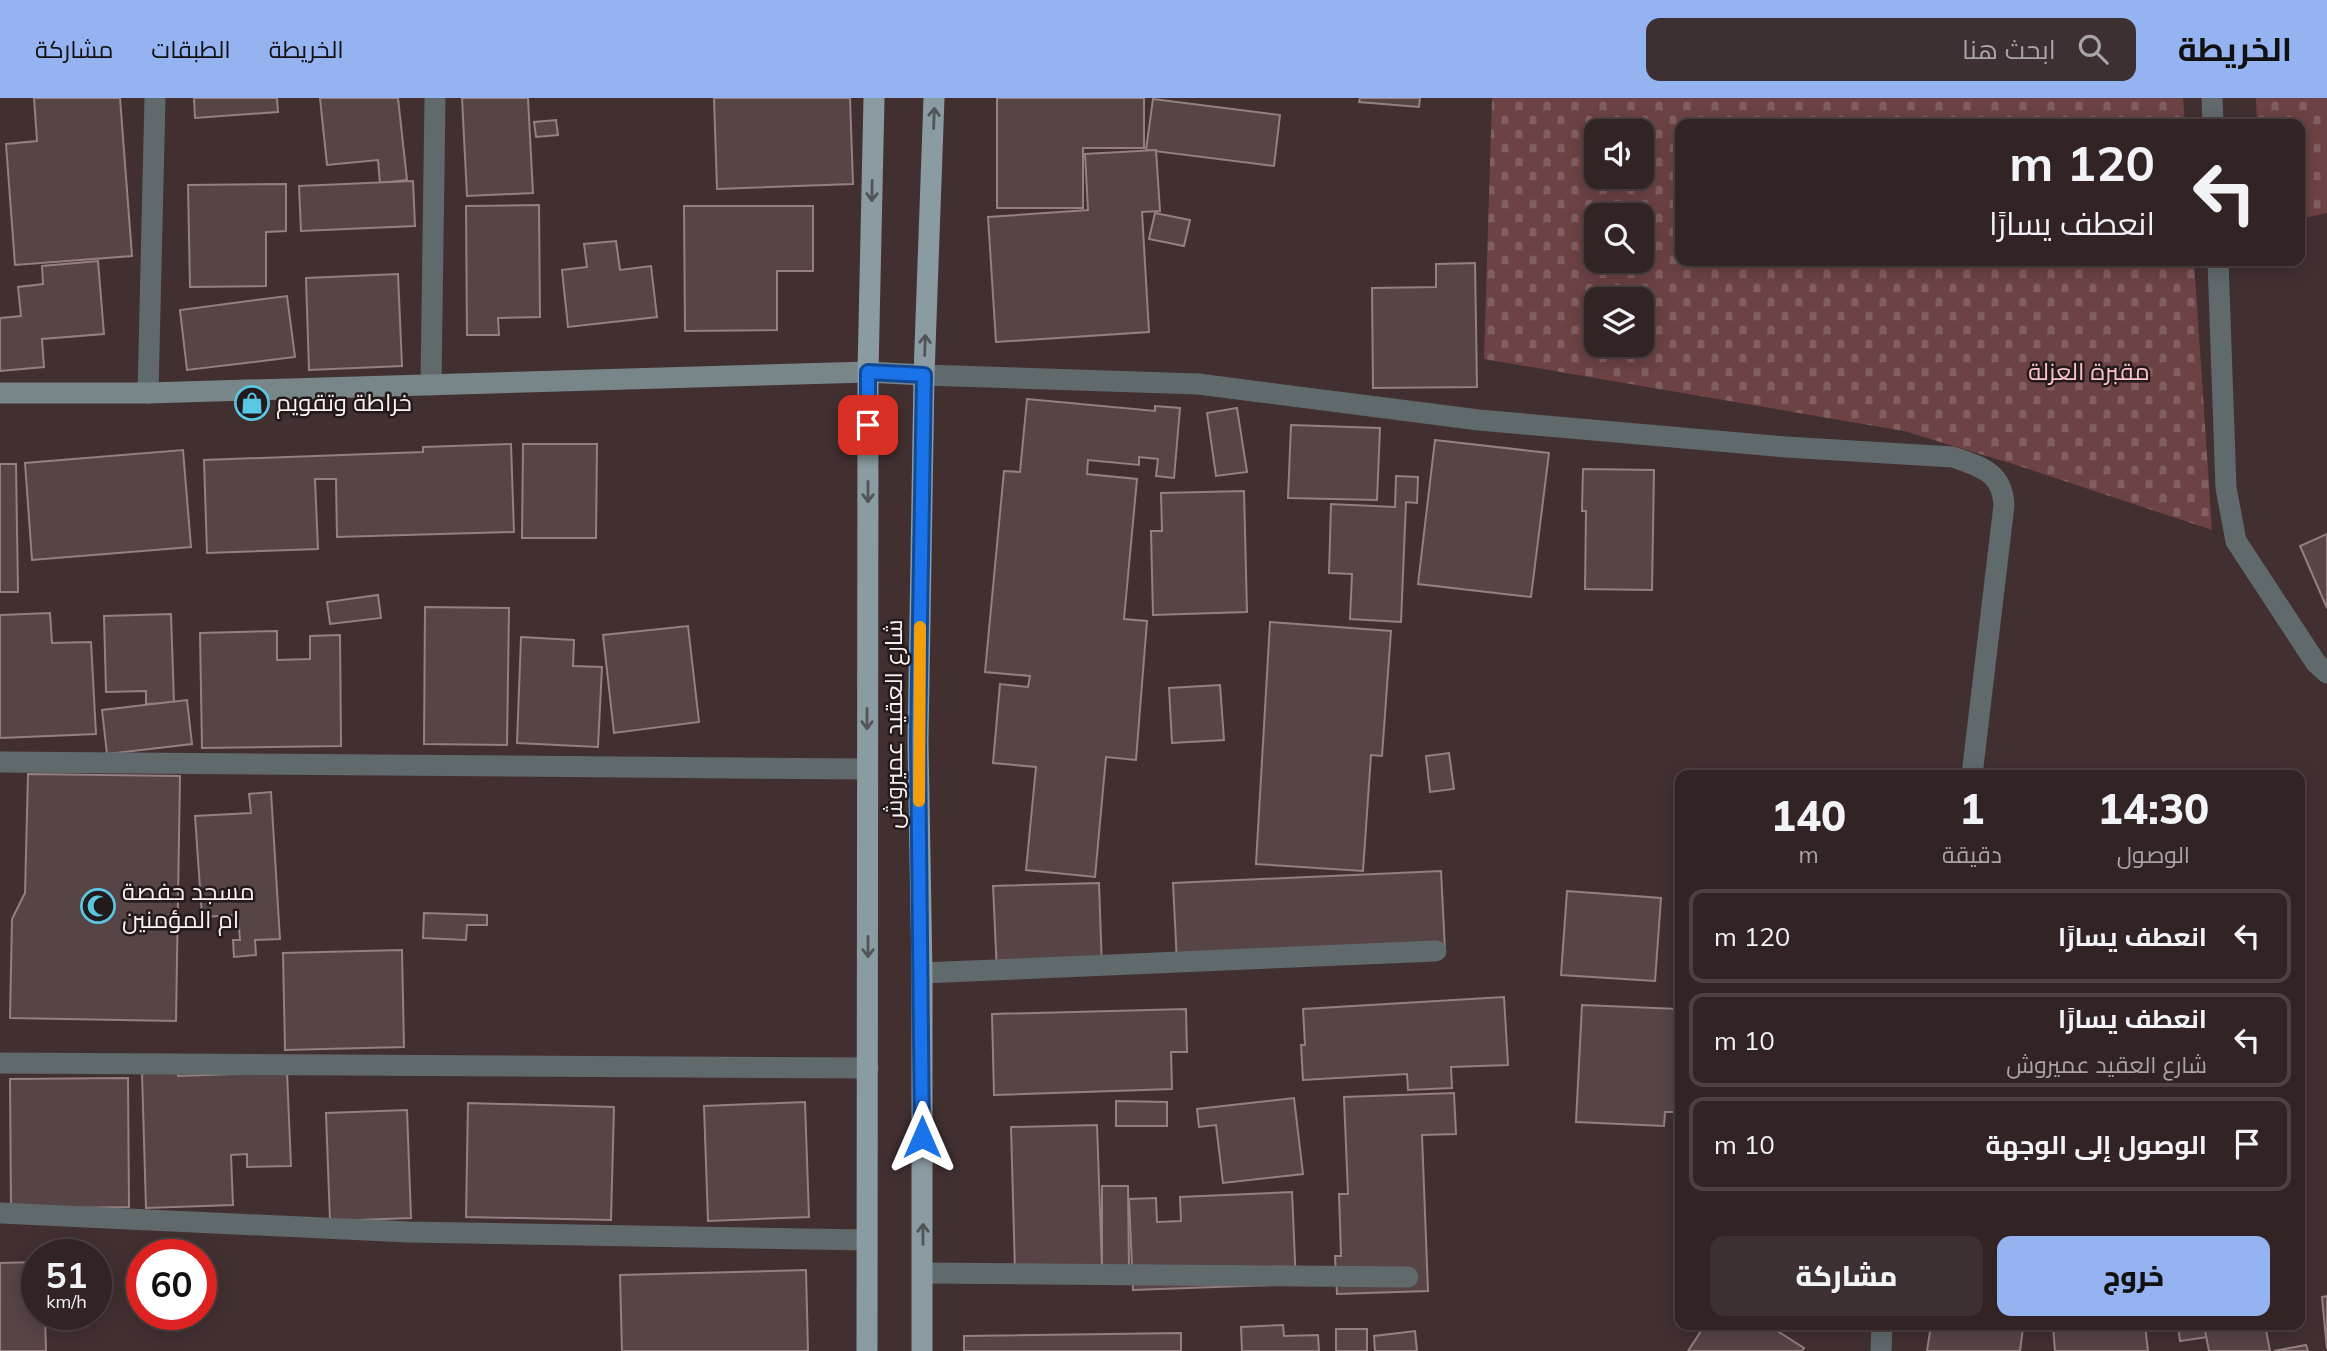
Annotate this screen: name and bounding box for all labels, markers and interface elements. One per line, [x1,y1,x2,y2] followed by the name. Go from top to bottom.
[1646,18,2136,81] search box
[2178,28,2292,69] text: الخريطة
[2074,30,2112,68] icon: search
[1962,33,2056,66] text: ابحث هنا
[35,34,113,64] text: مشاركة
[151,34,231,64] text: الطبقات
[269,34,344,64] text: الخريطة
[927,106,940,129] one-way arrow
[1584,119,1654,357] map controls
[1584,119,1654,189] button: sound
[2009,132,2155,193] text: 120 m
[2179,147,2270,238] icon: left
[866,179,879,202] one-way arrow
[1584,203,1654,273] button: search
[1989,203,2155,243] text: انعطف يسارًا
[1584,287,1654,357] button: layers
[919,334,932,357] one-way arrow
[2028,356,2150,386] park label: مقبرة العزلة
[233,384,271,422] shop icon: خراطة وتقويم
[276,387,412,419] place label: خراطة وتقويم
[838,395,898,455] pin
[849,406,887,444] icon: arrive
[861,480,875,503] one-way arrow
[878,619,910,829] street label: شارع العقيد عميروش
[860,707,874,730] one-way arrow
[1959,782,1985,835] text: 1
[2098,782,2209,835] text: 14:30
[1771,789,1846,842] text: 140
[1798,840,1819,869] text: m
[1942,840,2002,869] text: دقيقة
[2117,840,2190,869] text: الوصول
[122,876,255,936] place label: مسجد حفصة ام المؤمنين
[79,887,117,925] mosque icon: مسجد حفصة ام المؤمنين
[2228,917,2266,955] icon: left
[1714,920,1790,953] text: 120 m
[2058,920,2207,953] text: انعطف يسارًا
[861,935,875,958] one-way arrow
[2058,1002,2207,1035] text: انعطف يسارًا
[2228,1021,2266,1059] icon: left
[1714,1024,1775,1057] text: 10 m
[2006,1050,2207,1079] text: شارع العقيد عميروش
[885,1100,959,1174] position arrow
[2228,1125,2266,1163] icon: arrive
[1714,1128,1775,1161] text: 10 m
[1986,1128,2207,1161] text: الوصول إلى الوجهة
[916,1223,930,1246] one-way arrow
[1710,1236,1983,1316] button: مشاركة
[1997,1236,2270,1316] button: خروج
[126,1239,217,1330] speed limit sign: 60
[45,1253,88,1297] text: 51
[46,1290,87,1313] text: km/h

